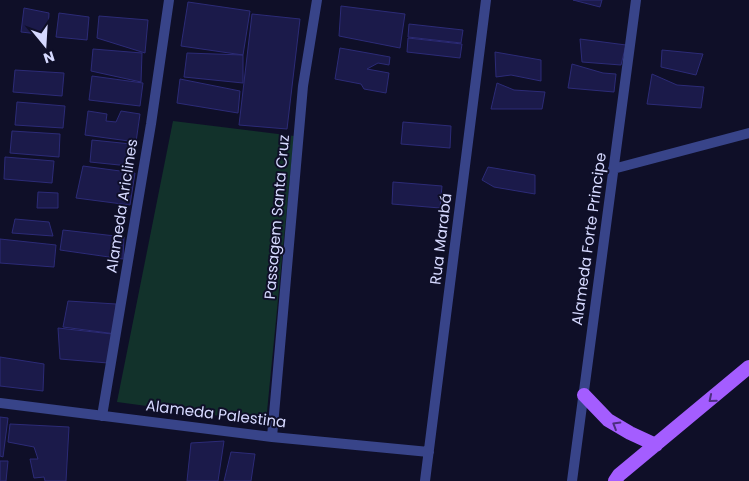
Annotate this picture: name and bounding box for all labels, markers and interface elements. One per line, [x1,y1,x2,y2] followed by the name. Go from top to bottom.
[20,20,70,70] north arrow
[41,46,57,69] text: N
[259,134,294,300] street label: Passagem Santa Cruz
[101,137,143,275] street label: Alameda Ariclines
[566,151,611,327] street label: Alameda Forte Principe
[424,192,457,286] street label: Rua Marabá
[708,393,717,402] one-way arrow
[145,394,288,433] street label: Alameda Palestina
[613,421,622,431] one-way arrow

